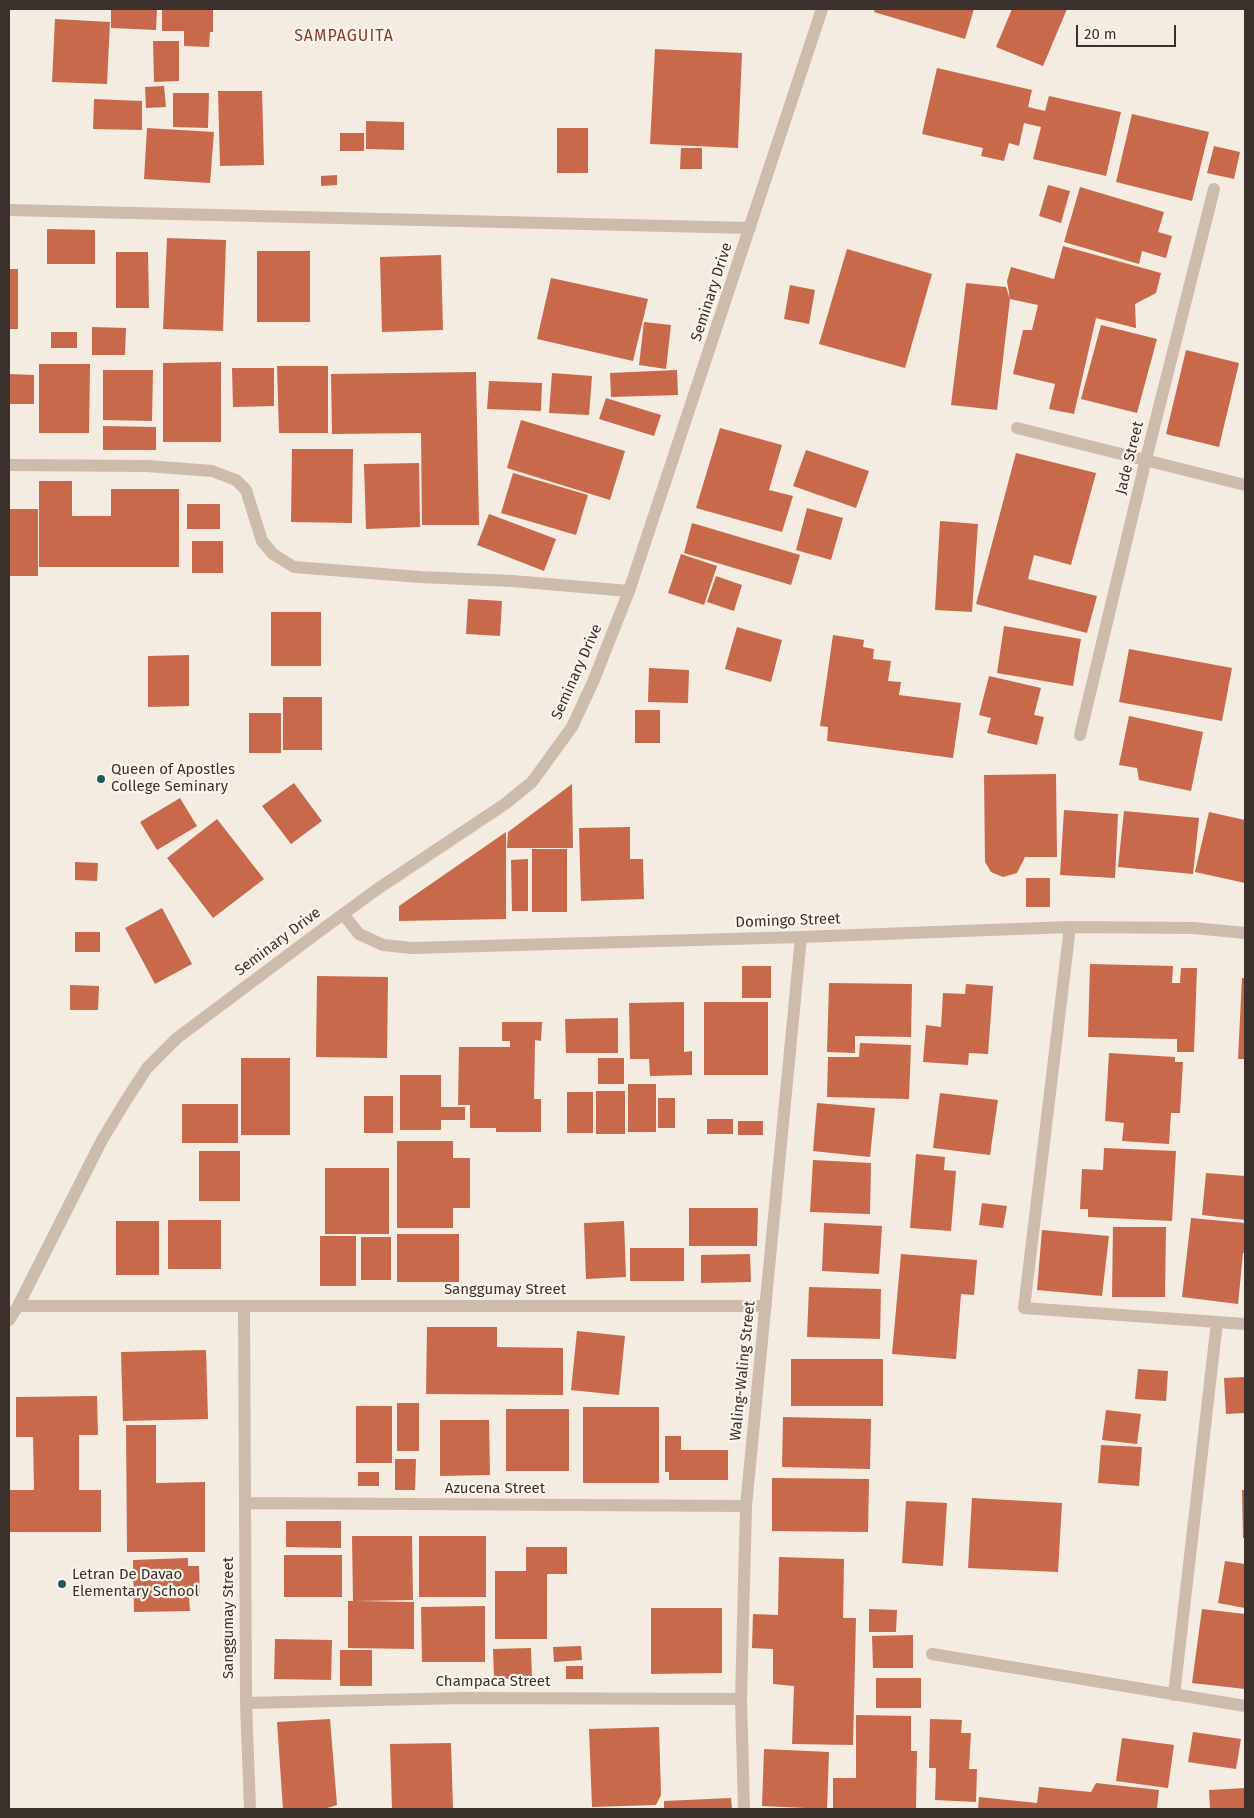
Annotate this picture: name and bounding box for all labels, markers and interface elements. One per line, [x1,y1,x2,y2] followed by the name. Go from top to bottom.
[1079,15,1179,47] scale bar
[1084,25,1117,43] text: 20 m
[293,27,395,47] district label: SAMPAGUITA
[688,240,736,344] street label: Seminary Drive
[1112,420,1148,496] street label: Jade Street
[548,621,606,723] street label: Seminary Drive
[111,761,235,796] place label: Queen of Apostles College Seminary
[95,773,107,785] marker: Queen of Apostles College Seminary
[232,904,324,980] street label: Seminary Drive
[735,910,841,932] street label: Domingo Street
[444,1281,566,1299] street label: Sanggumay Street
[727,1300,759,1442] street label: Waling-Waling Street
[445,1480,545,1498] street label: Azucena Street
[220,1557,238,1679] street label: Sanggumay Street
[72,1566,199,1601] place label: Letran De Davao Elementary School
[56,1578,68,1590] marker: Letran De Davao Elementary School
[436,1673,550,1691] street label: Champaca Street

